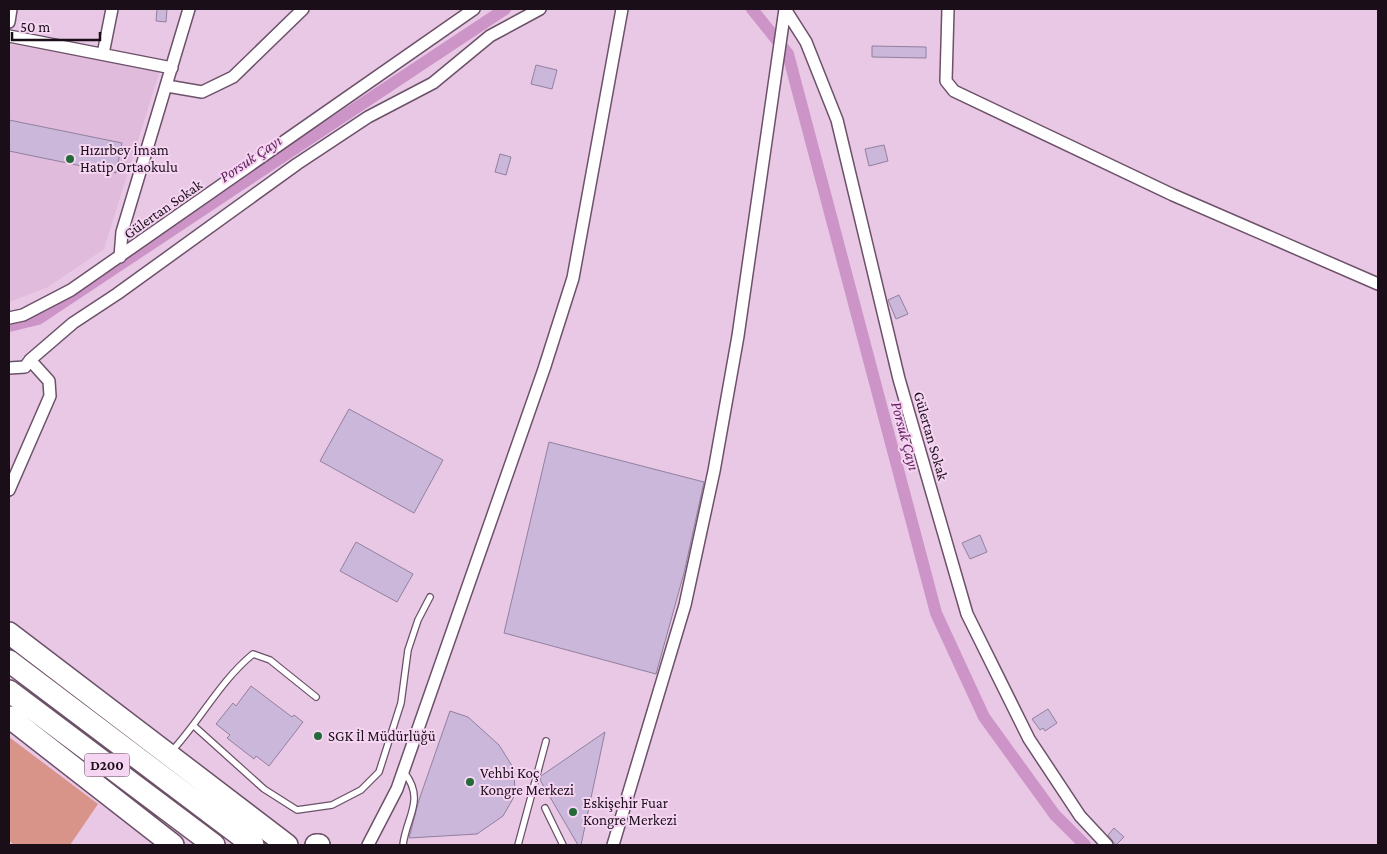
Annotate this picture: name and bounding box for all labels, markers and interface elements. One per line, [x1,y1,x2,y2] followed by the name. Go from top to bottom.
[12,10,100,42] scale bar
[20,19,50,35] text: 50 m
[216,132,285,186] water label: Porsuk Çayı
[80,142,178,176] place label: Hızırbey İmam Hatip Ortaokulu
[64,153,76,165] marker: Hızırbey İmam Hatip Ortaokulu
[121,176,206,242] street label: Gülertan Sokak
[911,390,952,483] street label: Gülertan Sokak
[887,400,923,473] water label: Porsuk Çayı
[328,728,436,745] place label: SGK İl Müdürlüğü
[312,730,324,742] marker: SGK İl Müdürlüğü
[84,754,130,776] road number: D200
[480,765,574,799] place label: Vehbi Koç Kongre Merkezi
[464,776,476,788] marker: Vehbi Koç Kongre Merkezi
[583,795,677,829] place label: Eskişehir Fuar Kongre Merkezi
[567,806,579,818] marker: Eskişehir Fuar Kongre Merkezi

